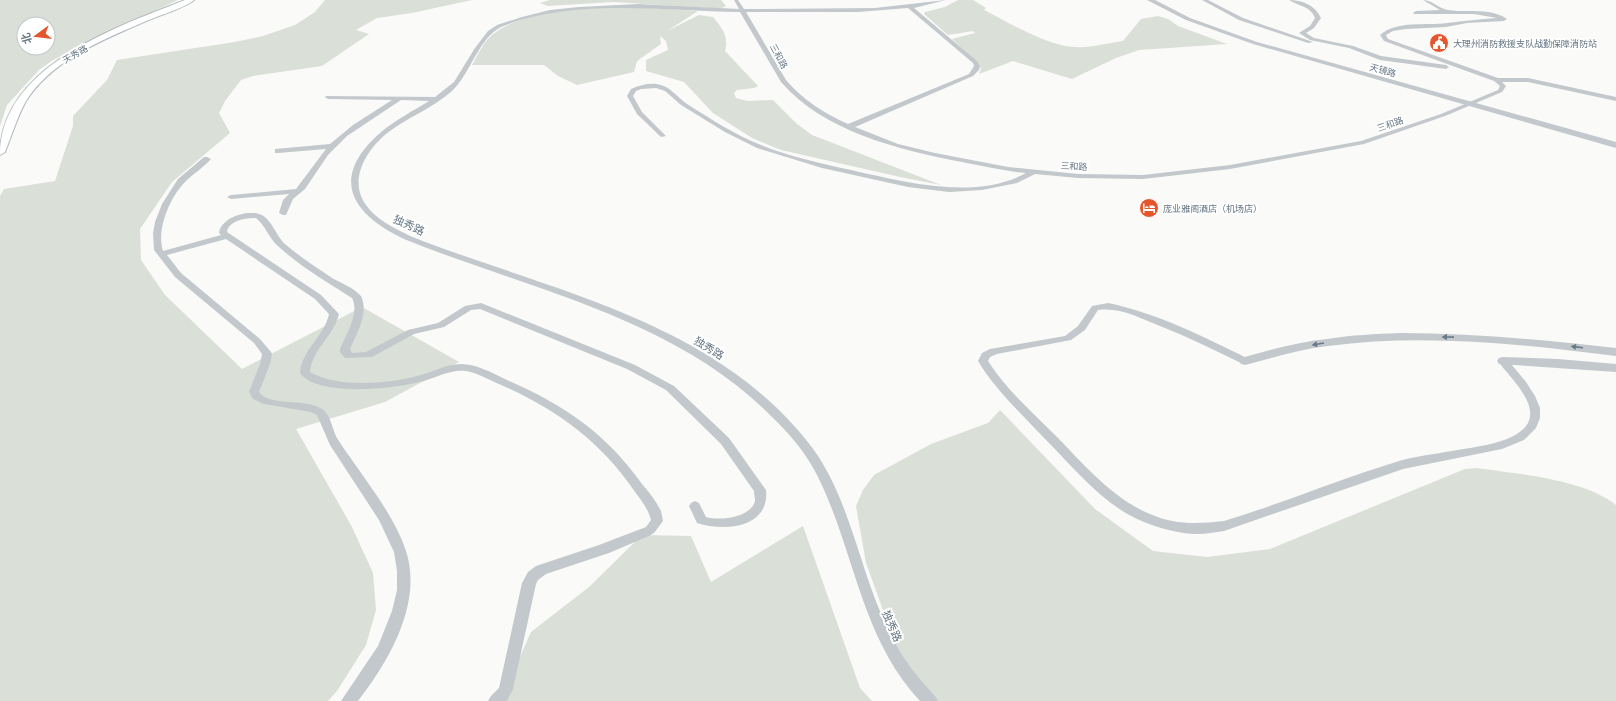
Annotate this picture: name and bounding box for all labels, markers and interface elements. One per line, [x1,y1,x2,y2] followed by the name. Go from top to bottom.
[16,16,56,56] north arrow
[18,31,35,46] text: 北
[1428,32,1450,54] public building icon: 大理州消防救援支队战勤保障消防站
[1453,38,1597,49] place label: 大理州消防救援支队战勤保障消防站
[61,42,89,66] street label: 天秀路
[768,42,790,70] street label: 三和路
[1368,61,1398,79] street label: 天镜路
[1375,114,1405,134] street label: 三和路
[1060,160,1088,172] street label: 三和路
[1138,197,1160,219] hotel icon: 庞业雅阁酒店（机场店）
[1163,203,1262,214] place label: 庞业雅阁酒店（机场店）
[391,212,427,238] street label: 独秀路
[691,333,727,363] street label: 独秀路
[1441,334,1454,340] one-way arrow
[1312,341,1324,347] one-way arrow
[1571,344,1583,351] one-way arrow
[879,608,905,644] street label: 独秀路

